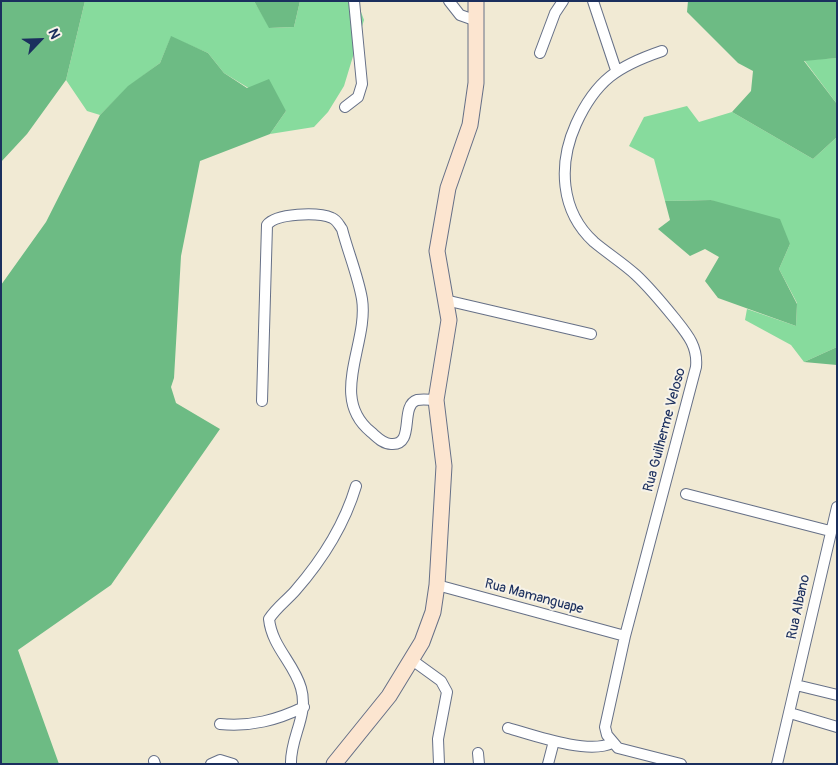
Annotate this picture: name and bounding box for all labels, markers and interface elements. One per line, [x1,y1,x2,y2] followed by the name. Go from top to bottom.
[15,15,65,65] north arrow
[44,26,64,41] text: N
[640,366,690,494] street label: Rua Guilherme Veloso
[784,573,814,641] street label: Rua Albano
[483,576,585,618] street label: Rua Mamanguape

